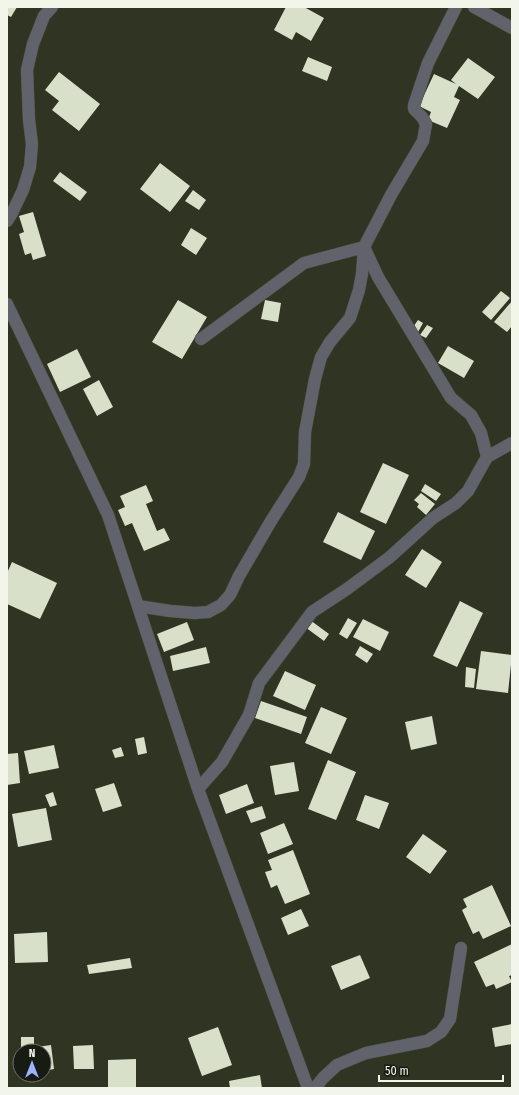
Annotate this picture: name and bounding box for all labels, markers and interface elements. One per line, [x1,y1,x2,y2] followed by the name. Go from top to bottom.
[12,1043,52,1083] north arrow
[29,1047,35,1060] text: N
[379,1057,503,1083] scale bar
[385,1064,409,1078] text: 50 m

